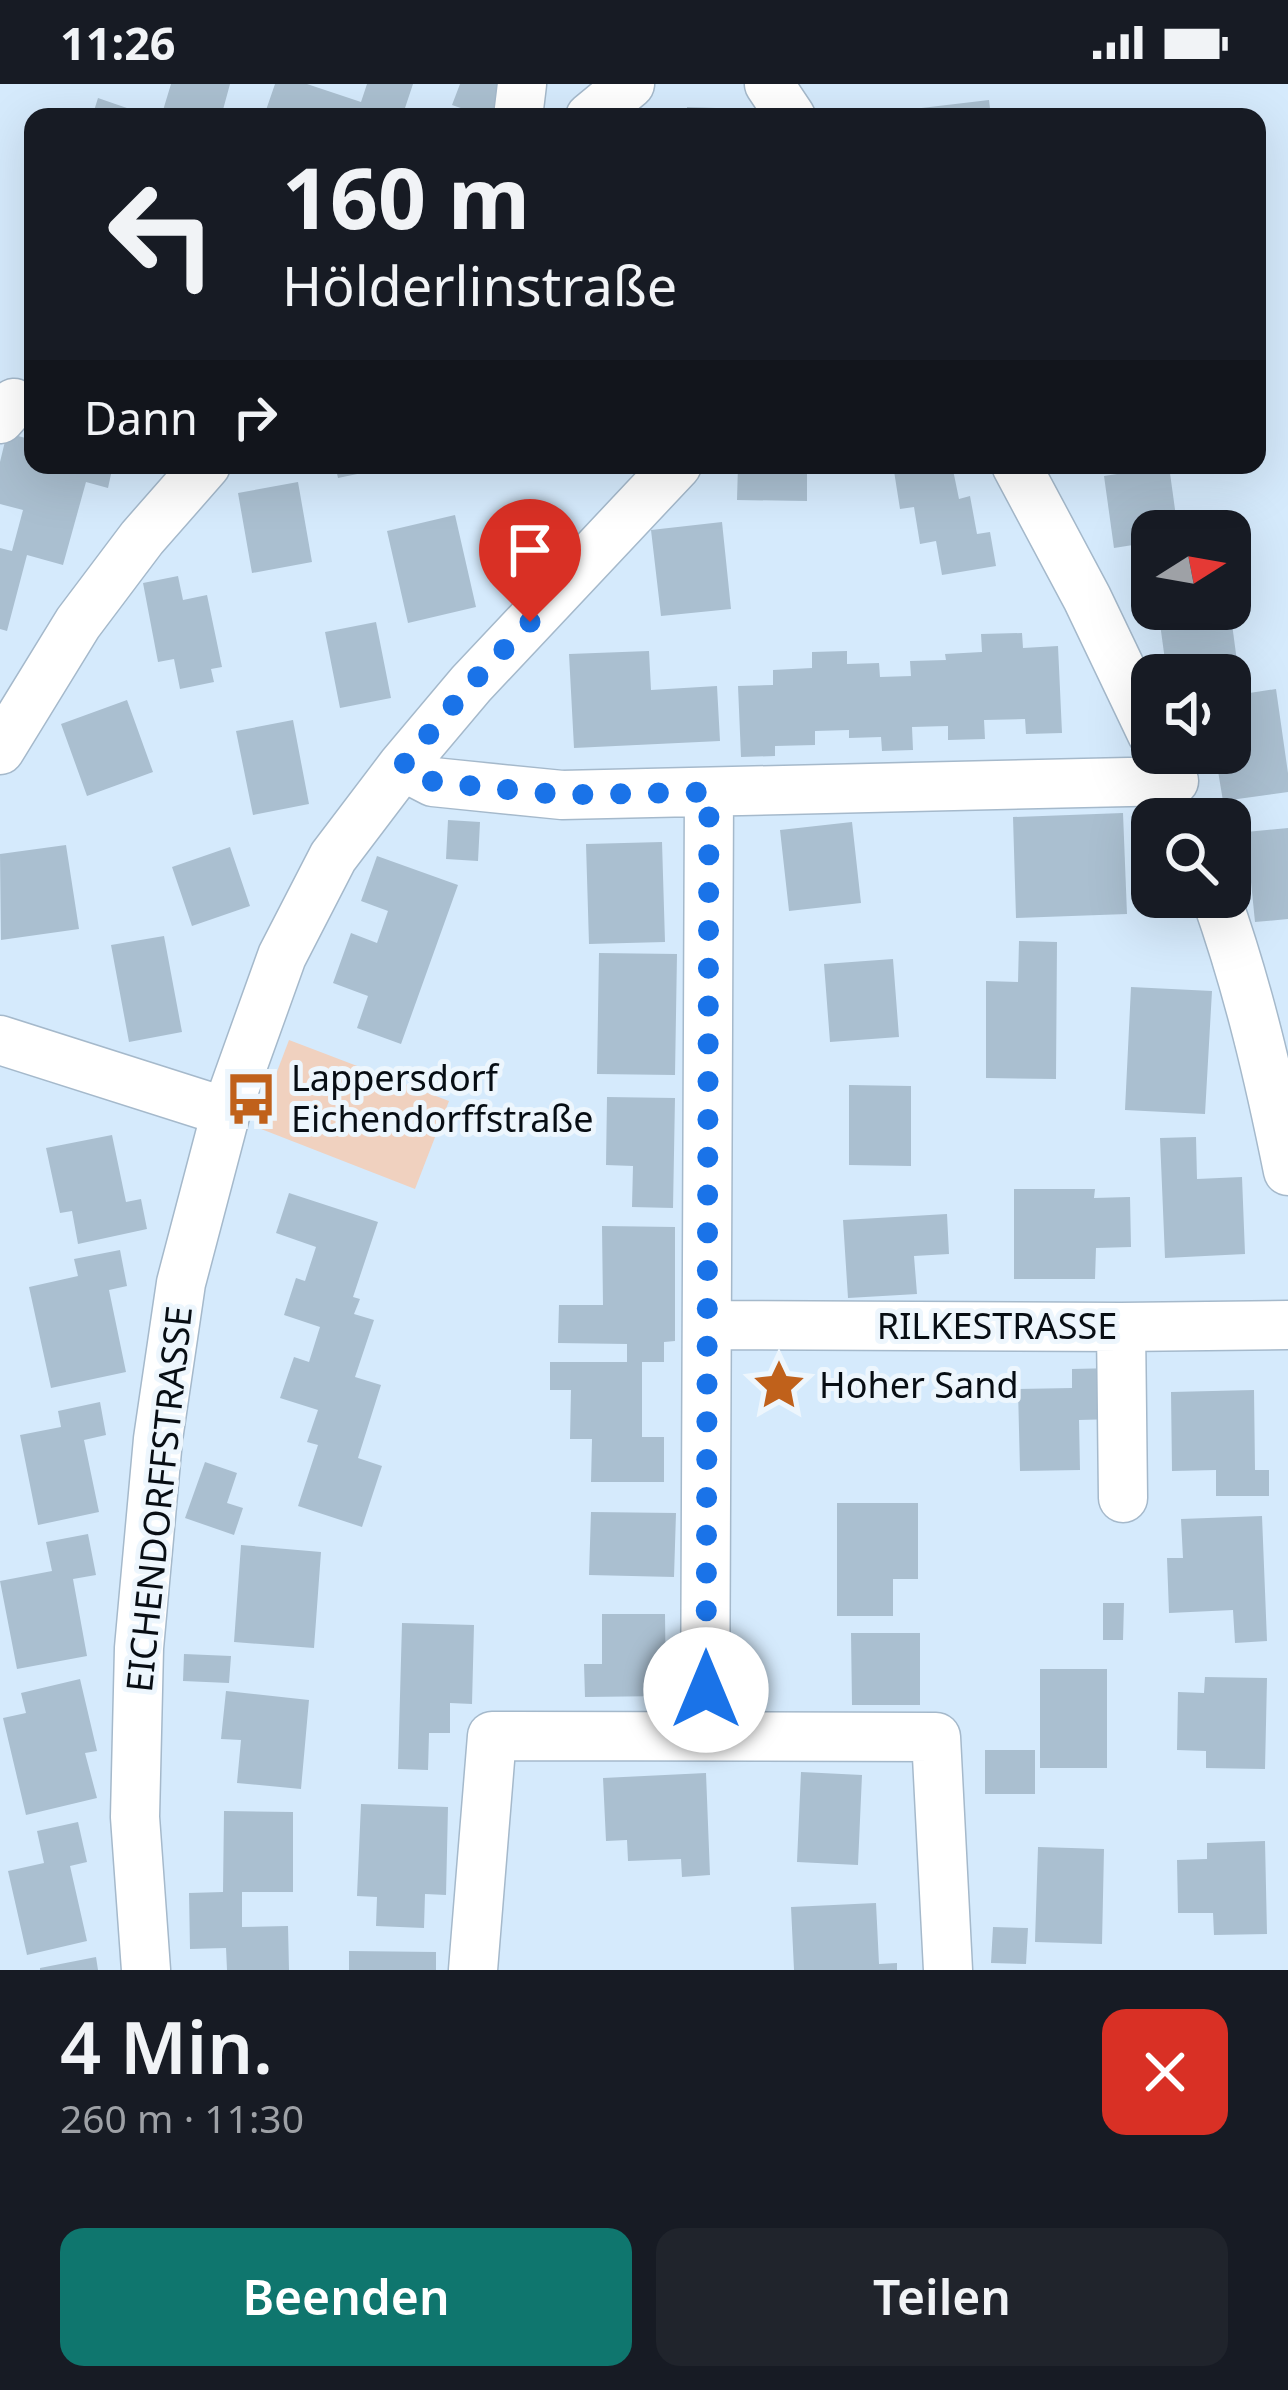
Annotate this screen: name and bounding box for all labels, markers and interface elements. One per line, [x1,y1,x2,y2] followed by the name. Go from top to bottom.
[60,12,176,73] text: 11:26
[282,139,530,254] text: 160 m
[84,156,240,312] icon: left
[282,248,677,322] text: Hölderlinstraße
[222,384,288,450] icon: right
[84,387,198,448] text: Dann
[479,499,581,622] pin
[1131,510,1251,630] north arrow
[1131,510,1251,918] map controls
[497,517,563,583] icon: arrive
[1131,654,1251,774] button: sound
[1131,798,1251,918] button: search
[291,1053,594,1143] place label: Lappersdorf Eichendorffstraße
[222,1070,280,1128] bus stop icon: Lappersdorf Eichendorffstraße
[877,1301,1117,1350] street label: RILKESTRASSE
[114,1303,203,1694] street label: EICHENDORFFSTRASSE
[750,1356,808,1414] place icon: Hoher Sand
[819,1360,1019,1409] place label: Hoher Sand
[643,1627,769,1753] position arrow
[60,1997,273,2095] text: 4 Min.
[1102,2009,1228,2135] button: close
[60,2091,304,2144] text: 260 m · 11:30
[60,2228,632,2366] button: Beenden
[656,2228,1228,2366] button: Teilen

